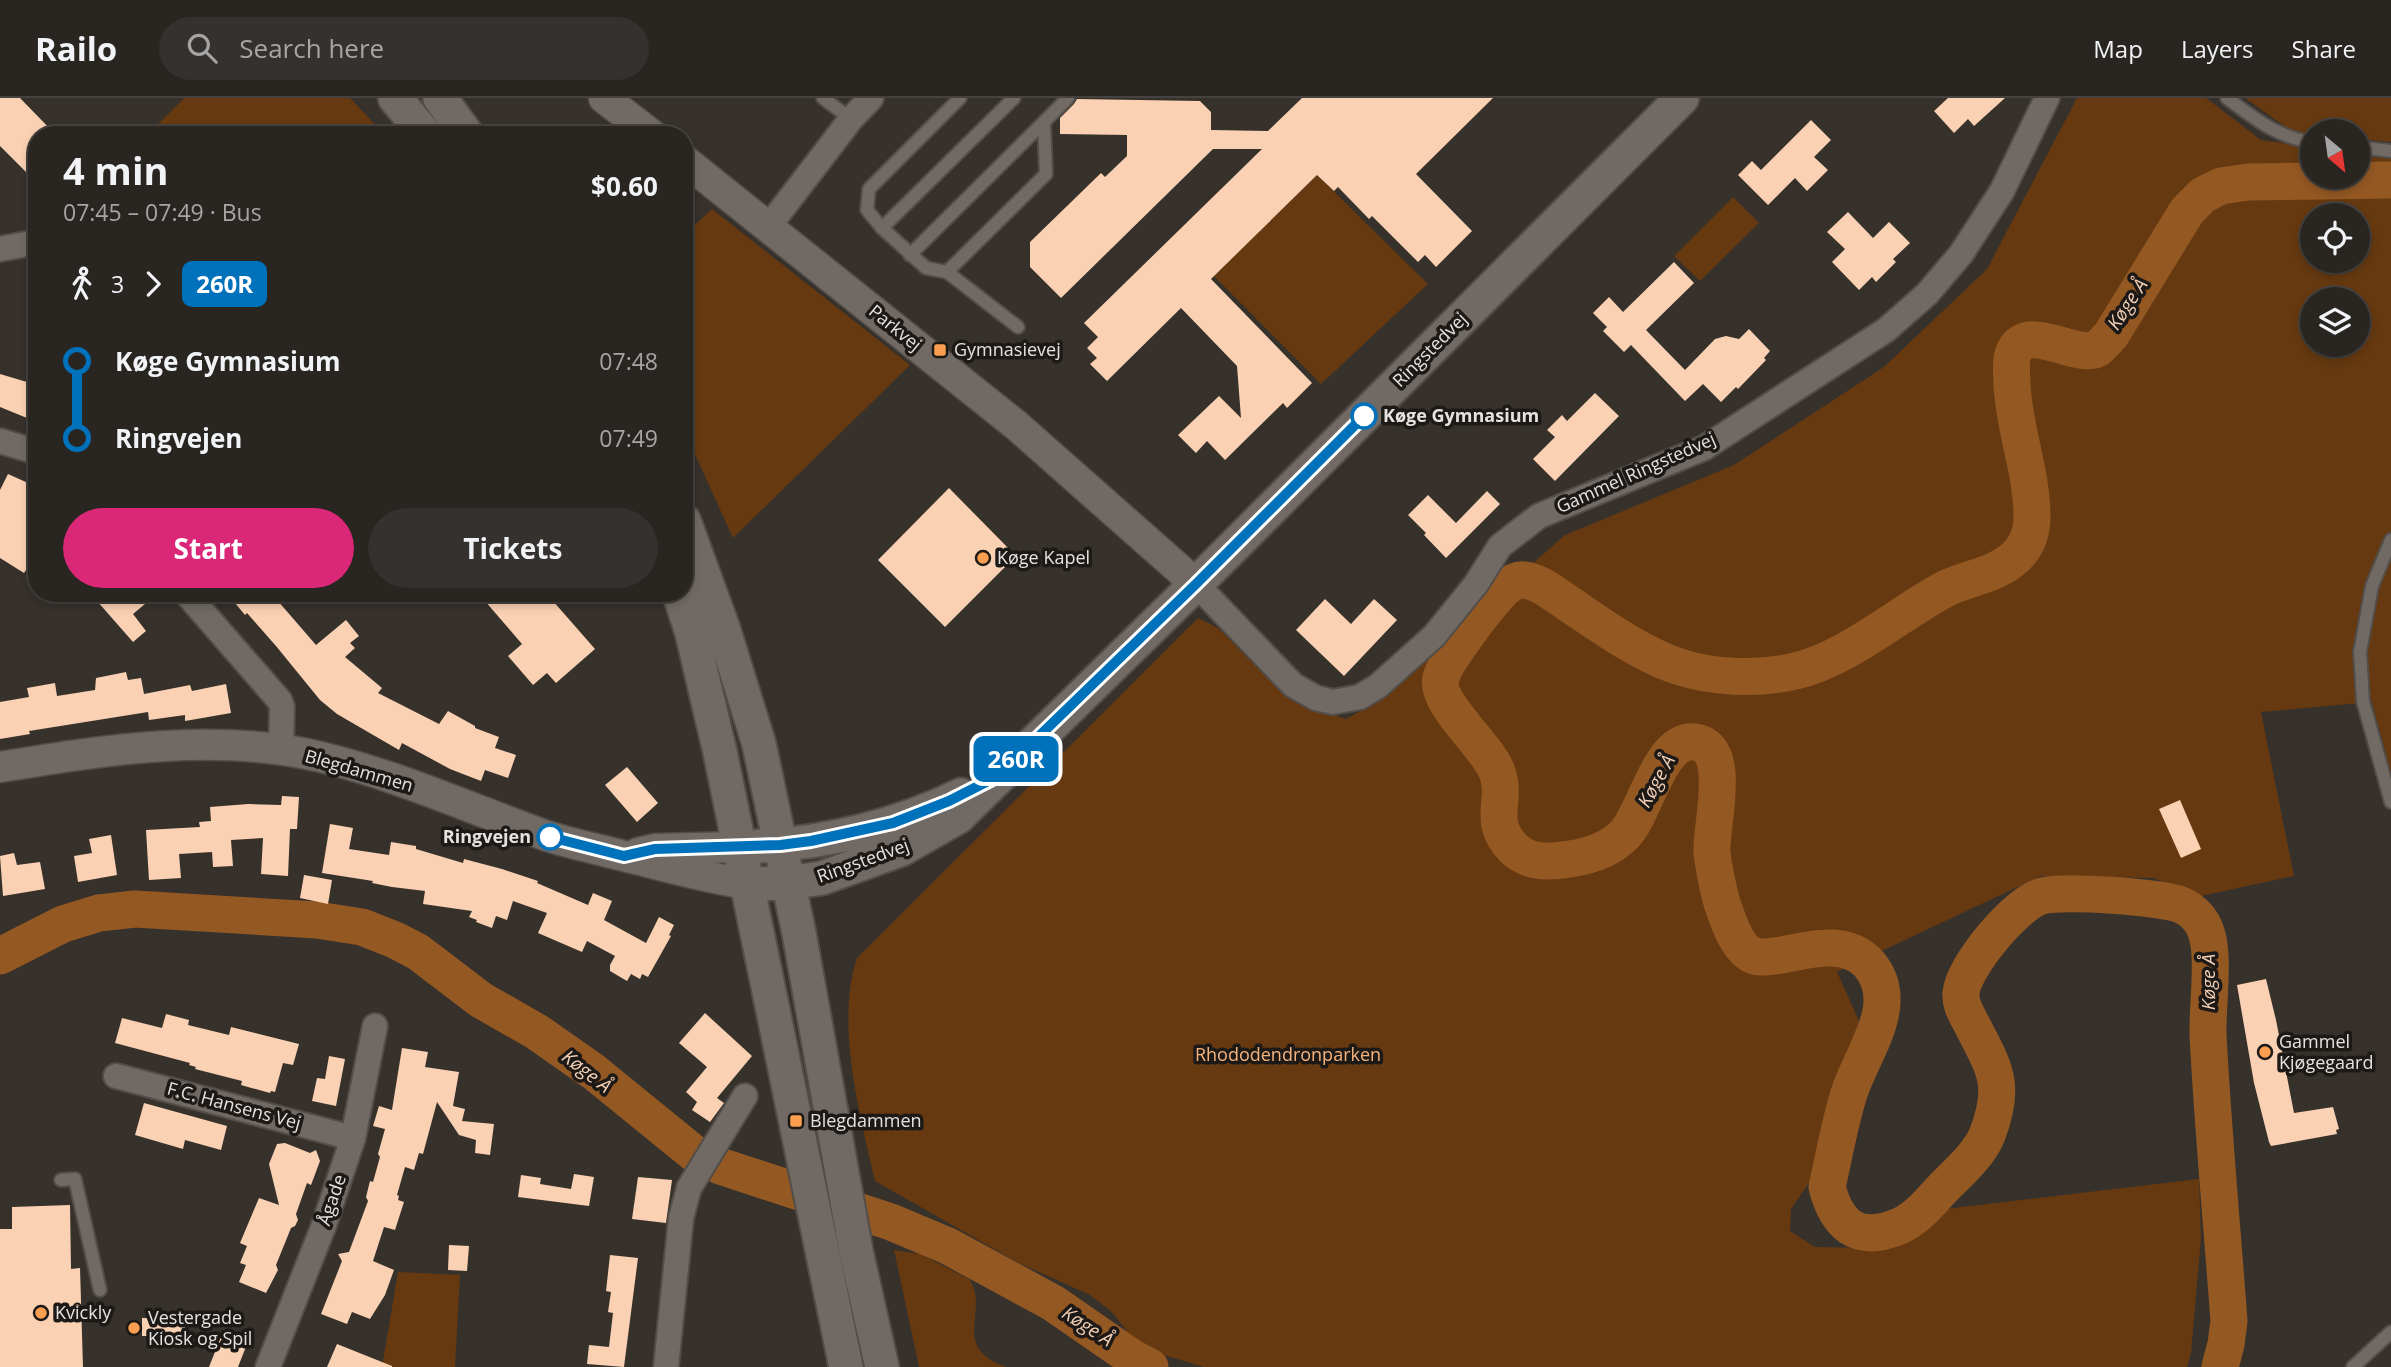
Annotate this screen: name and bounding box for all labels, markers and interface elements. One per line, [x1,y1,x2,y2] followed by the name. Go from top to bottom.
[159,17,649,80] search box
[35,26,117,71] text: Railo
[183,29,221,67] icon: search
[239,30,384,66] text: Search here
[2093,32,2143,65] text: Map
[2181,32,2254,65] text: Layers
[2292,32,2356,65] text: Share
[2300,119,2370,189] north arrow
[2300,119,2370,357] map controls
[63,144,168,196] text: 4 min
[591,168,658,204] text: $0.60
[63,196,262,228] text: 07:45 – 07:49 · Bus
[2300,203,2370,273] button: locate
[63,265,101,303] icon: walk
[134,265,172,303] icon: forward
[196,267,253,300] text: 260R
[111,268,124,300] text: 3
[2101,273,2153,335] water label: Køge Å
[2300,287,2370,357] button: layers
[864,299,927,356] street label: Parkvej
[1387,307,1472,392] street label: Ringstedvej
[954,337,1061,361] place label: Gymnasievej
[932,342,948,358] marker: Gymnasievej
[115,343,341,379] text: Køge Gymnasium
[599,345,658,377] text: 07:48
[1351,403,1377,429] marker: Køge Gymnasium
[1383,403,1539,427] place label: Køge Gymnasium
[115,420,242,456] text: Ringvejen
[599,422,658,454] text: 07:49
[1552,426,1719,518] street label: Gammel Ringstedvej
[63,508,354,588] button: Start
[368,508,658,588] button: Tickets
[997,545,1090,569] place label: Køge Kapel
[975,550,991,566] marker: Køge Kapel
[967,736,1065,782] line badge: 260R
[987,742,1045,775] text: 260R
[302,743,416,797] street label: Blegdammen
[1631,750,1681,812] water label: Køge Å
[443,824,531,848] place label: Ringvejen
[537,824,563,850] marker: Ringvejen
[813,832,912,888] street label: Ringstedvej
[2195,954,2221,1010] water label: Køge Å
[2279,1029,2373,1074] place label: Gammel Kjøgegaard
[1195,1042,1381,1066] park label: Rhododendronparken
[557,1043,617,1099] water label: Køge Å
[2257,1044,2273,1060] marker: Gammel Kjøgegaard
[165,1076,304,1134] street label: F.C. Hansens Vej
[810,1108,922,1132] place label: Blegdammen
[788,1113,804,1129] marker: Blegdammen
[311,1171,351,1228] street label: Ågade
[55,1300,112,1324] place label: Kvickly
[1057,1300,1119,1352] water label: Køge Å
[33,1305,49,1321] marker: Kvickly
[148,1305,252,1350] place label: Vestergade Kiosk og Spil
[126,1320,142,1336] marker: Vestergade Kiosk og Spil

